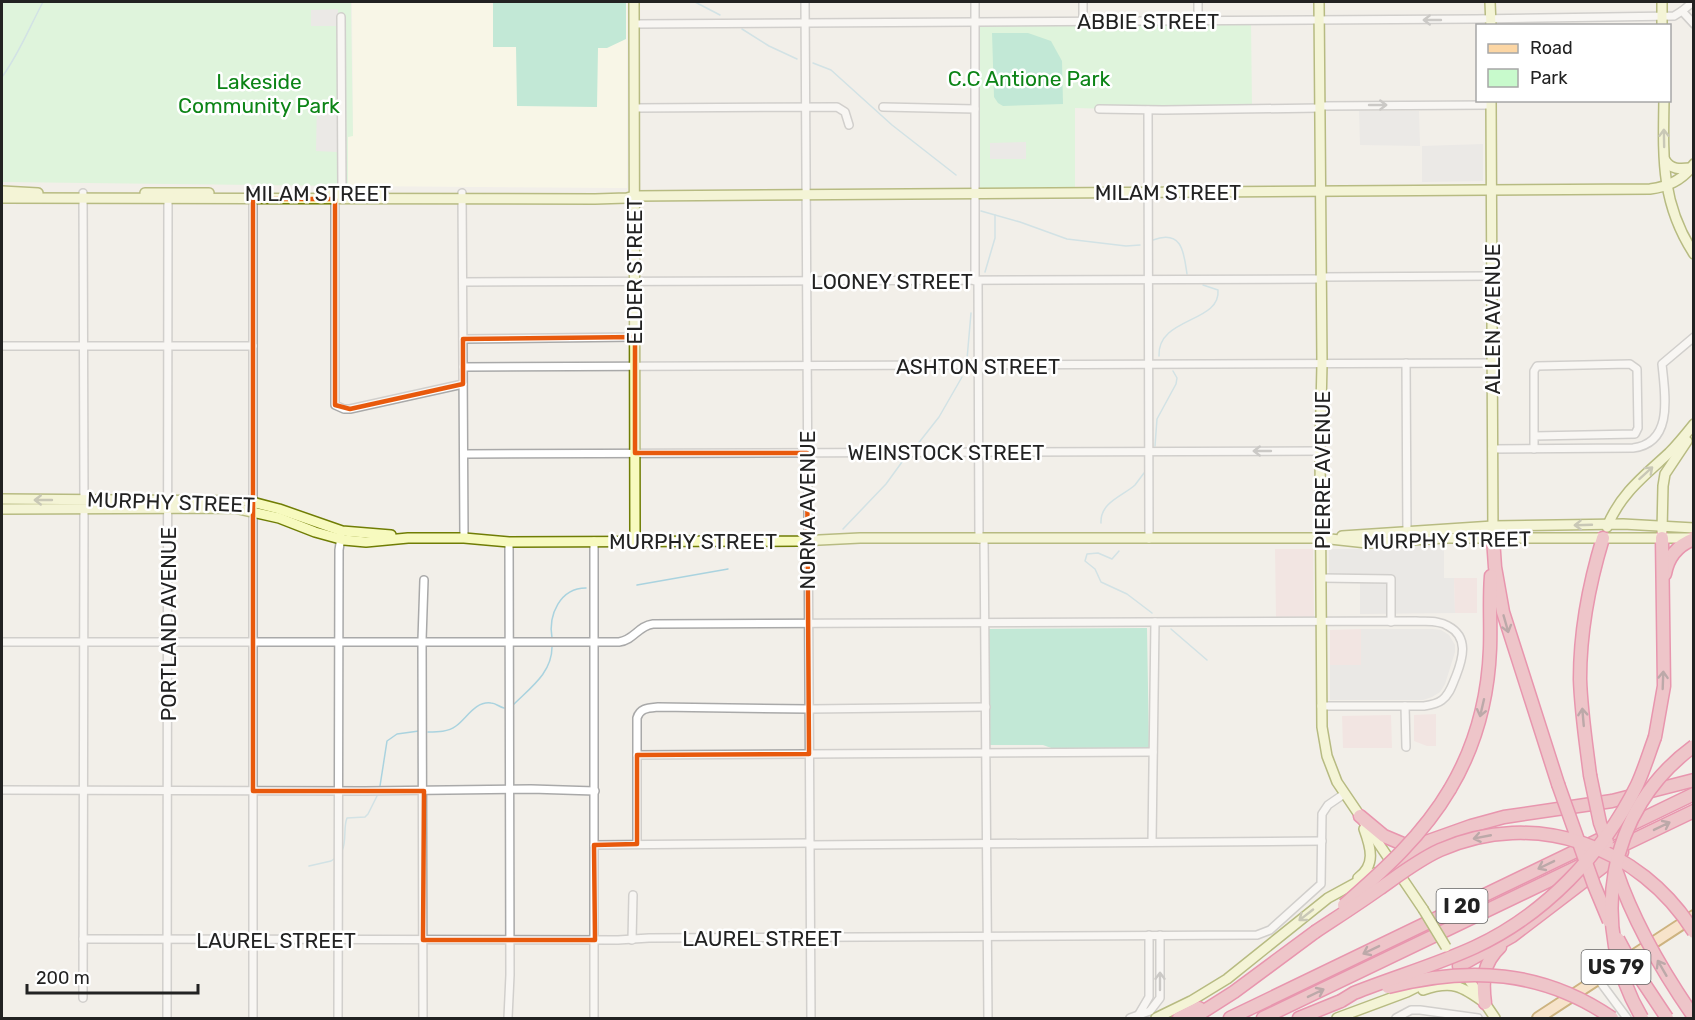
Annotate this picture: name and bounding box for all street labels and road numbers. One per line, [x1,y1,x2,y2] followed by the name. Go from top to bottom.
[1077,9,1219,34] street label: ABBIE STREET
[1095,180,1241,205] street label: MILAM STREET
[245,181,391,206] street label: MILAM STREET
[622,197,647,345] street label: ELDER STREET
[1480,243,1505,395] street label: ALLEN AVENUE
[811,269,973,294] street label: LOONEY STREET
[896,354,1060,379] street label: ASHTON STREET
[1310,391,1335,549] street label: PIERRE AVENUE
[795,431,820,589] street label: NORMA AVENUE
[848,440,1044,465] street label: WEINSTOCK STREET
[87,487,255,517] street label: MURPHY STREET
[1363,526,1531,554] street label: MURPHY STREET
[156,527,181,721] street label: PORTLAND AVENUE
[609,529,777,554] street label: MURPHY STREET
[1436,889,1488,923] road number: I 20
[682,926,842,951] street label: LAUREL STREET
[196,928,356,953] street label: LAUREL STREET
[1582,950,1650,984] road number: US 79

